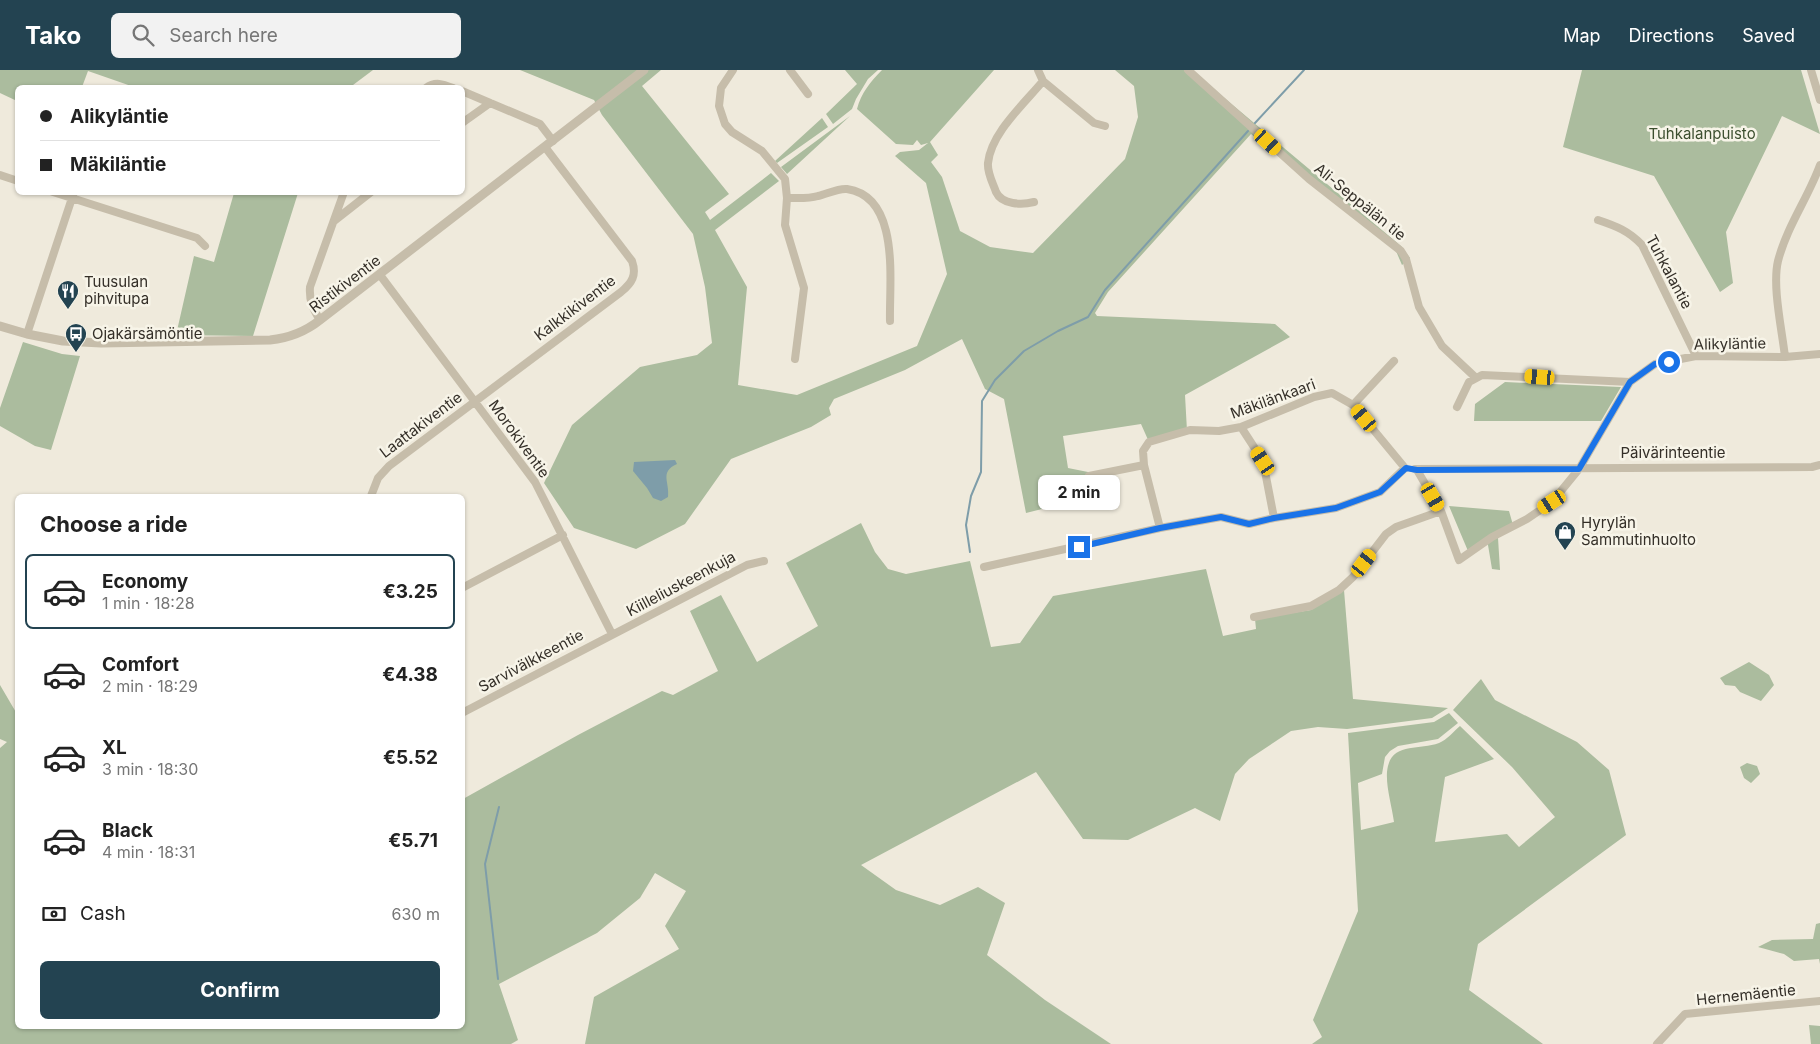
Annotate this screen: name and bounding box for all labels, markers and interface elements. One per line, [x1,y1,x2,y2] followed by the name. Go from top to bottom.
[111,13,461,58] search box
[25,21,81,50] text: Tako
[129,21,157,49] icon: search
[169,24,278,47] text: Search here
[1563,25,1601,46] text: Map
[1629,25,1714,46] text: Directions
[1742,25,1795,46] text: Saved
[70,105,169,128] text: Alikyläntie
[1648,124,1756,143] park label: Tuhkalanpuisto
[1251,126,1284,158] car
[70,153,166,176] text: Mäkiläntie
[1311,159,1410,244] street label: Ali-Seppälän tie
[1642,231,1697,312] street label: Tuhkalantie
[305,251,384,317] street label: Ristikiventie
[530,271,619,344] street label: Kalkkikiventie
[84,272,149,308] place label: Tuusulan pihvitupa
[56,279,80,310] restaurant icon: Tuusulan pihvitupa
[64,322,88,353] bus stop icon: Ojakärsämöntie
[92,324,202,343] place label: Ojakärsämöntie
[1694,333,1766,354] street label: Alikyläntie
[1658,351,1680,373] route start
[1524,368,1555,386] car
[1228,374,1318,423] street label: Mäkilänkaari
[376,387,466,462] street label: Laattakiventie
[485,396,554,481] street label: Morokiventie
[1348,402,1379,434] car
[1620,443,1726,462] street label: Päivärinteentie
[1248,444,1277,478] car
[1038,474,1120,510] callout: 2 min
[1419,480,1446,514] car
[1058,482,1100,502] text: 2 min
[1535,488,1568,516] car
[40,511,188,537] text: Choose a ride
[1581,513,1696,549] place label: Hyrylän Sammutinhuolto
[1553,520,1577,551] shop icon: Hyrylän Sammutinhuolto
[1068,536,1090,558] route end
[623,547,739,620] street label: Kiilleliuskeenkuja
[1348,547,1379,579] car
[42,569,87,614] icon: car
[102,570,188,593] text: Economy
[383,580,438,603] text: €3.25
[102,593,195,613] text: 1 min · 18:28
[475,625,587,696] street label: Sarvivälkkeentie
[42,652,87,697] icon: car
[102,653,179,676] text: Comfort
[382,663,438,686] text: €4.38
[102,676,198,696] text: 2 min · 18:29
[42,735,87,780] icon: car
[102,736,127,759] text: XL
[383,746,438,769] text: €5.52
[102,759,198,779] text: 3 min · 18:30
[42,818,87,863] icon: car
[102,819,153,842] text: Black
[388,829,438,852] text: €5.71
[102,842,195,862] text: 4 min · 18:31
[40,900,68,928] icon: cash
[80,902,126,925] text: Cash
[392,904,440,924] text: 630 m
[40,961,440,1019] button: Confirm
[1695,980,1797,1009] street label: Hernemäentie

